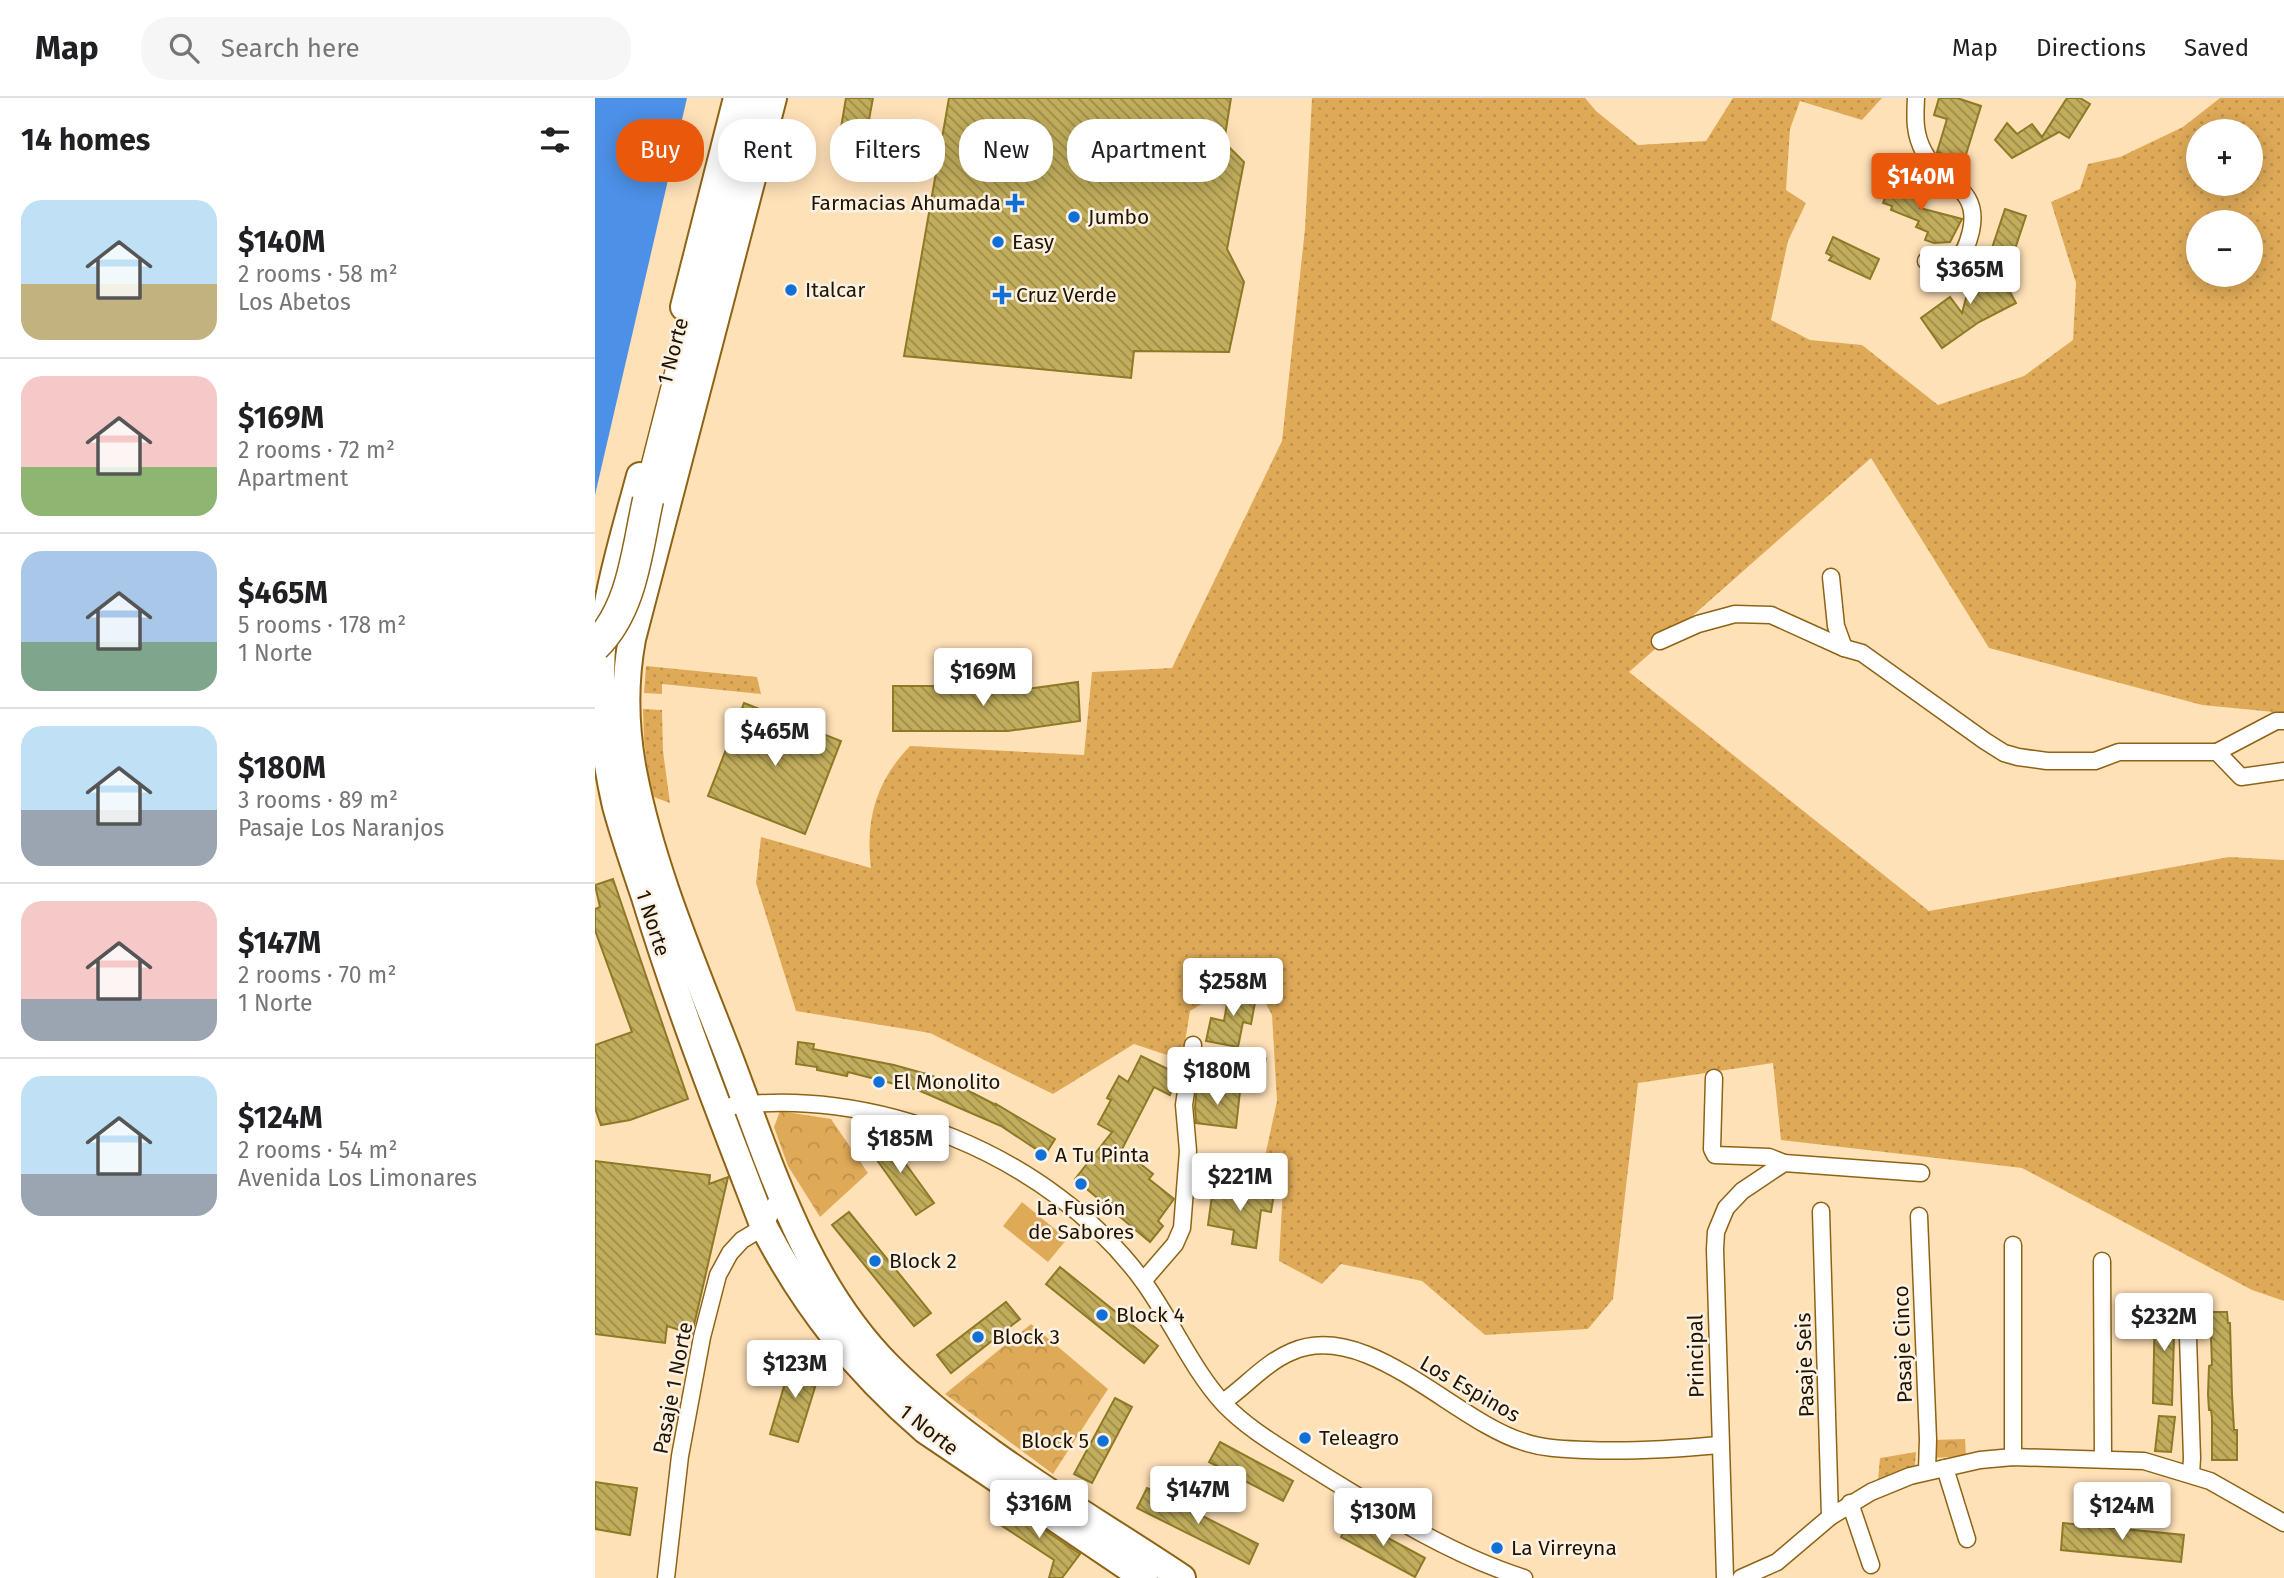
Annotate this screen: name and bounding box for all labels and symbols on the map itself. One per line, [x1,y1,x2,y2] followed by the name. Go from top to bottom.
[1872,153,1970,213] pin: $140M
[810,190,1001,216] place label: Farmacias Ahumada
[1007,195,1023,211] marker: Farmacias Ahumada
[1088,204,1149,230] place label: Jumbo
[1066,209,1082,225] marker: Jumbo
[1012,229,1055,255] place label: Easy
[990,234,1006,250] marker: Easy
[1921,246,2019,306] pin: $365M
[805,277,865,303] place label: Italcar
[783,282,799,298] marker: Italcar
[1016,282,1117,308] place label: Cruz Verde
[994,287,1010,303] marker: Cruz Verde
[652,315,694,387] street label: 1 Norte
[934,648,1032,708] pin: $169M
[726,708,824,768] pin: $465M
[630,887,676,959] street label: 1 Norte
[1184,958,1282,1018] pin: $258M
[1168,1048,1266,1107] pin: $180M
[893,1069,1001,1095] place label: El Monolito
[871,1074,887,1090] marker: El Monolito
[851,1116,949,1175] pin: $185M
[1055,1142,1150,1168] place label: A Tu Pinta
[1033,1147,1049,1163] marker: A Tu Pinta
[1191,1154,1289,1213] pin: $221M
[1073,1176,1089,1192] marker: La Fusión de Sabores
[1028,1195,1134,1245] place label: La Fusión de Sabores
[889,1248,957,1274] place label: Block 2
[867,1253,883,1269] marker: Block 2
[1888,1285,1918,1403] street label: Pasaje Cinco
[2115,1294,2213,1353] pin: $232M
[1116,1302,1185,1328] place label: Block 4
[1094,1307,1110,1323] marker: Block 4
[1790,1312,1820,1418] street label: Pasaje Seis
[1682,1314,1710,1398] street label: Principal
[647,1320,699,1456] street label: Pasaje 1 Norte
[992,1324,1060,1350] place label: Block 3
[970,1329,986,1345] marker: Block 3
[746,1340,844,1400] pin: $123M
[1415,1350,1525,1428] street label: Los Espinos
[894,1399,964,1461] street label: 1 Norte
[1319,1425,1399,1451] place label: Teleagro
[1021,1428,1089,1454] place label: Block 5
[1297,1430,1313,1446] marker: Teleagro
[1095,1433,1111,1449] marker: Block 5
[1149,1466,1247,1526] pin: $147M
[990,1480,1088,1540] pin: $316M
[2073,1482,2171,1542] pin: $124M
[1334,1488,1432,1548] pin: $130M
[1511,1535,1617,1561] place label: La Virreyna
[1489,1540,1505,1556] marker: La Virreyna

